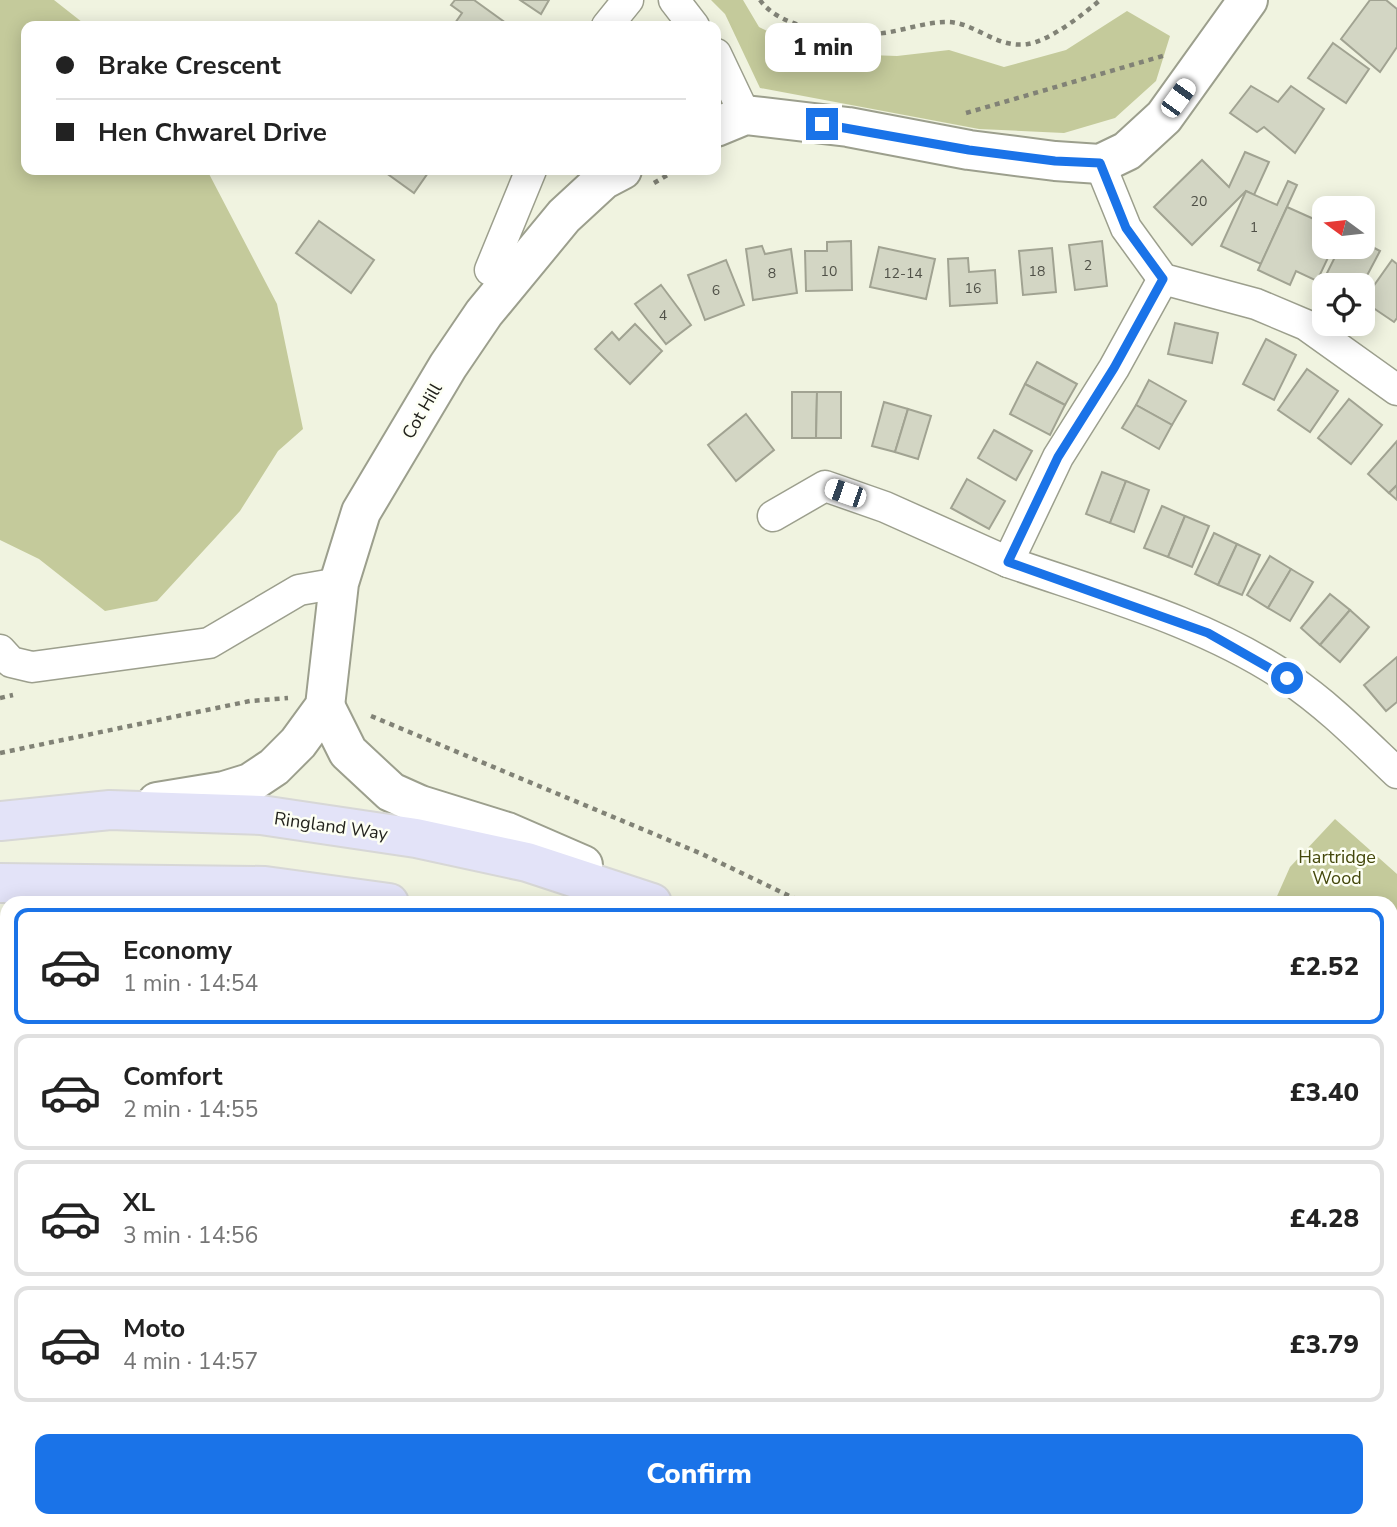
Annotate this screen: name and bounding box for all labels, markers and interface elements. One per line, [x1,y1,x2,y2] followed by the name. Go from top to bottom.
[764,23,880,72] callout: 1 min
[793,32,853,63] text: 1 min
[98,48,281,83] text: Brake Crescent
[1158,75,1199,121] car
[806,108,838,140] route end
[98,115,327,150] text: Hen Chwarel Drive
[1191,192,1207,211] house number: 20
[1312,196,1376,259] north arrow
[1312,196,1375,336] map controls
[1250,218,1258,237] house number: 1
[1084,256,1092,275] house number: 2
[821,262,837,281] house number: 10
[1029,262,1045,281] house number: 18
[768,264,776,283] house number: 8
[883,264,923,283] house number: 12-14
[1312,273,1375,336] button: locate
[965,279,981,298] house number: 16
[712,281,720,300] house number: 6
[659,306,667,325] house number: 4
[396,378,448,443] street label: Cot Hill
[822,476,869,510] car
[1271,662,1303,694] route start
[273,806,390,846] street label: Ringland Way
[1298,845,1376,890] park label: Hartridge Wood
[123,933,232,968] text: Economy
[39,935,102,998] icon: car
[1290,949,1359,984] text: £2.52
[123,968,258,999] text: 1 min · 14:54
[123,1059,223,1094] text: Comfort
[39,1061,102,1124] icon: car
[1290,1075,1359,1110] text: £3.40
[123,1094,258,1125] text: 2 min · 14:55
[123,1185,155,1220] text: XL
[39,1187,102,1250] icon: car
[1290,1201,1359,1236] text: £4.28
[123,1220,258,1251] text: 3 min · 14:56
[123,1311,185,1346] text: Moto
[39,1313,102,1376] icon: car
[1290,1327,1359,1362] text: £3.79
[123,1346,258,1377] text: 4 min · 14:57
[35,1434,1363,1514] button: Confirm

